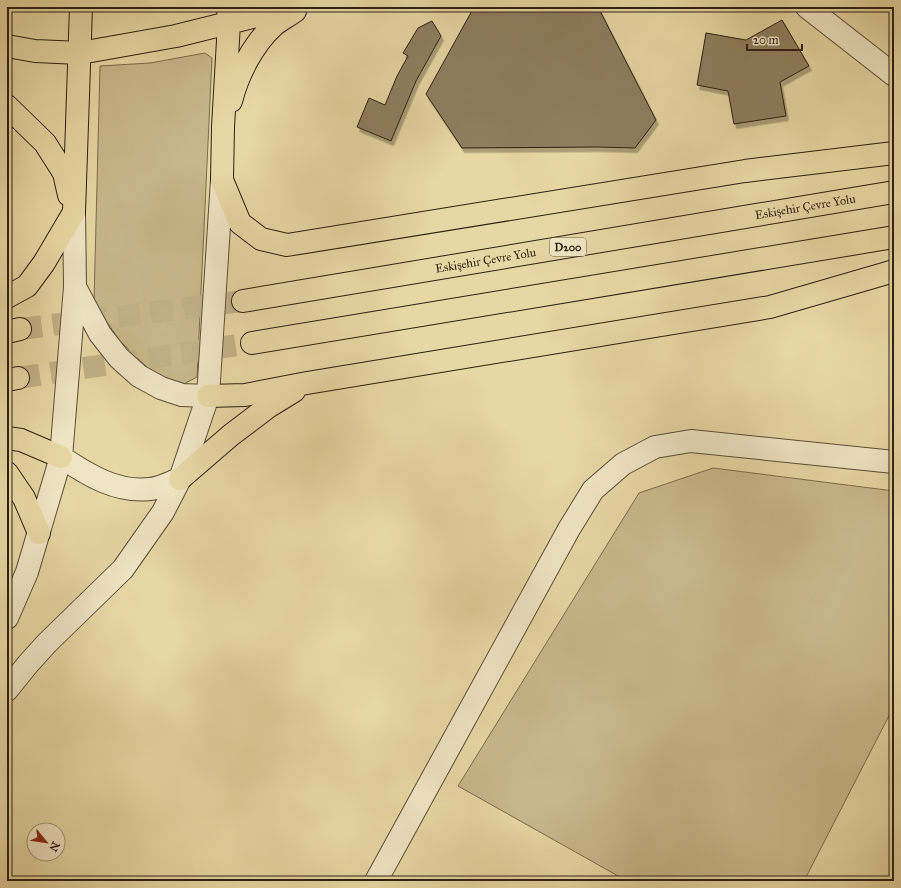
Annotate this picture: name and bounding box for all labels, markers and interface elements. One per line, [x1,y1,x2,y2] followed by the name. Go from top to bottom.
[747,26,802,52] scale bar
[753,33,779,47] text: 20 m
[754,191,857,222] street label: Eskişehir Çevre Yolu
[550,238,586,256] road number: D200
[434,245,538,276] street label: Eskişehir Çevre Yolu
[26,822,66,862] north arrow
[46,839,62,854] text: N

